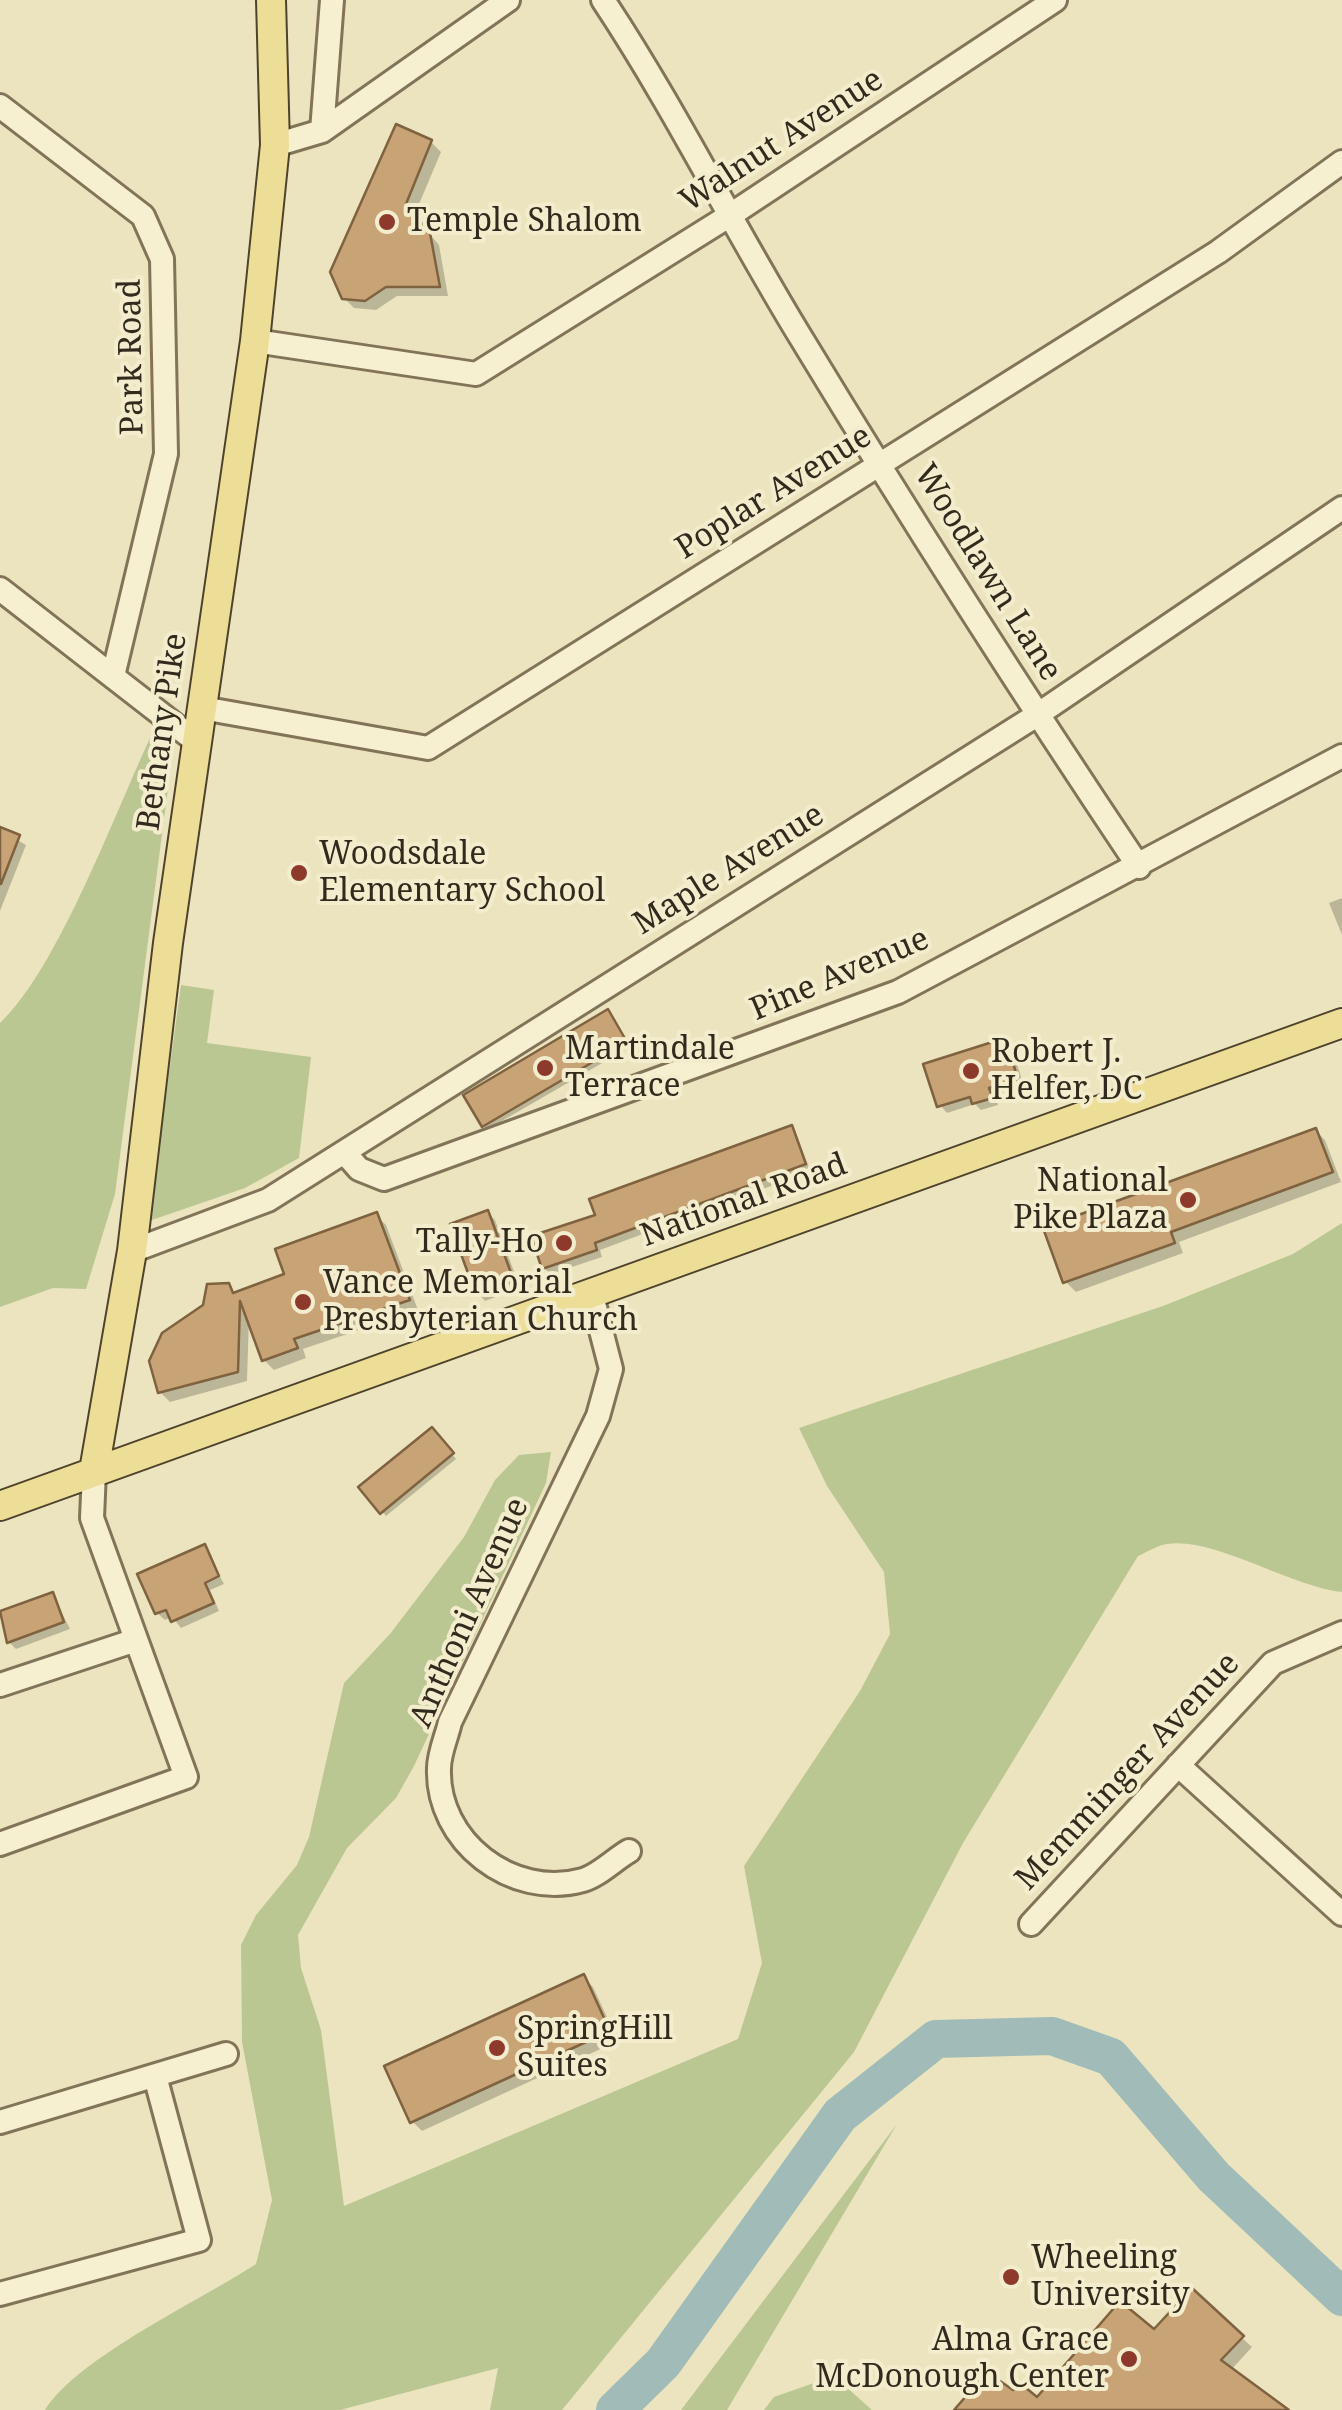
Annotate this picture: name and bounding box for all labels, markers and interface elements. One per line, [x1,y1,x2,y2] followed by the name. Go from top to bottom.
[673,61,891,221] street label: Walnut Avenue
[407,203,642,241] place label: Temple Shalom
[376,211,398,233] marker: Temple Shalom
[111,278,153,436] street label: Park Road
[669,418,879,568] street label: Poplar Avenue
[905,458,1069,688] street label: Woodlawn Lane
[130,631,196,833] street label: Bethany Pike
[627,796,831,944] street label: Maple Avenue
[319,836,605,911] place label: Woodsdale Elementary School
[288,862,310,884] marker: Woodsdale Elementary School
[745,920,935,1030] street label: Pine Avenue
[565,1031,735,1106] place label: Martindale Terrace
[991,1034,1142,1109] place label: Robert J. Helfer, DC
[534,1057,556,1079] marker: Martindale Terrace
[960,1060,982,1082] marker: Robert J. Helfer, DC
[636,1146,852,1256] street label: National Road
[1013,1163,1168,1238] place label: National Pike Plaza
[1177,1189,1199,1211] marker: National Pike Plaza
[416,1224,544,1262] place label: Tally-Ho
[553,1232,575,1254] marker: Tally-Ho
[323,1265,638,1340] place label: Vance Memorial Presbyterian Church
[292,1291,314,1313] marker: Vance Memorial Presbyterian Church
[402,1492,538,1734] street label: Anthoni Avenue
[1008,1645,1248,1899] street label: Memminger Avenue
[517,2011,673,2086] place label: SpringHill Suites
[486,2037,508,2059] marker: SpringHill Suites
[1031,2240,1190,2315] place label: Wheeling University
[1000,2266,1022,2288] marker: Wheeling University
[815,2322,1109,2397] place label: Alma Grace McDonough Center
[1118,2348,1140,2370] marker: Alma Grace McDonough Center

